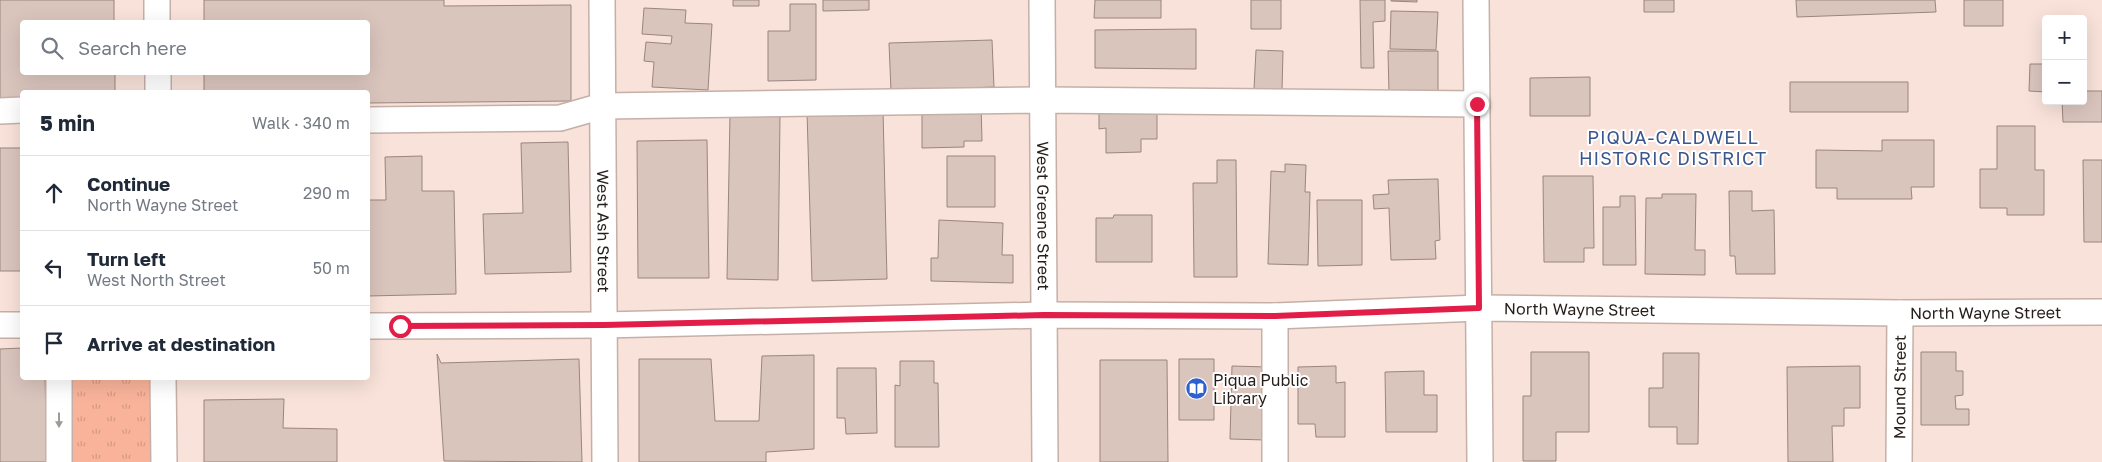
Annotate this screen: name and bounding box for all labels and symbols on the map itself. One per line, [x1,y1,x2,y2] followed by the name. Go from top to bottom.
[1466,93,1489,116] route end
[1579,126,1767,169] district label: PIQUA-CALDWELL HISTORIC DISTRICT
[1033,141,1054,291] street label: West Greene Street
[593,169,614,293] street label: West Ash Street
[1504,298,1656,320] street label: North Wayne Street
[1910,302,2062,323] street label: North Wayne Street
[389,315,412,338] route start
[1889,335,1910,439] street label: Mound Street
[1213,370,1309,408] place label: Piqua Public Library
[1185,377,1209,401] library icon: Piqua Public Library
[55,412,63,428] one-way arrow

